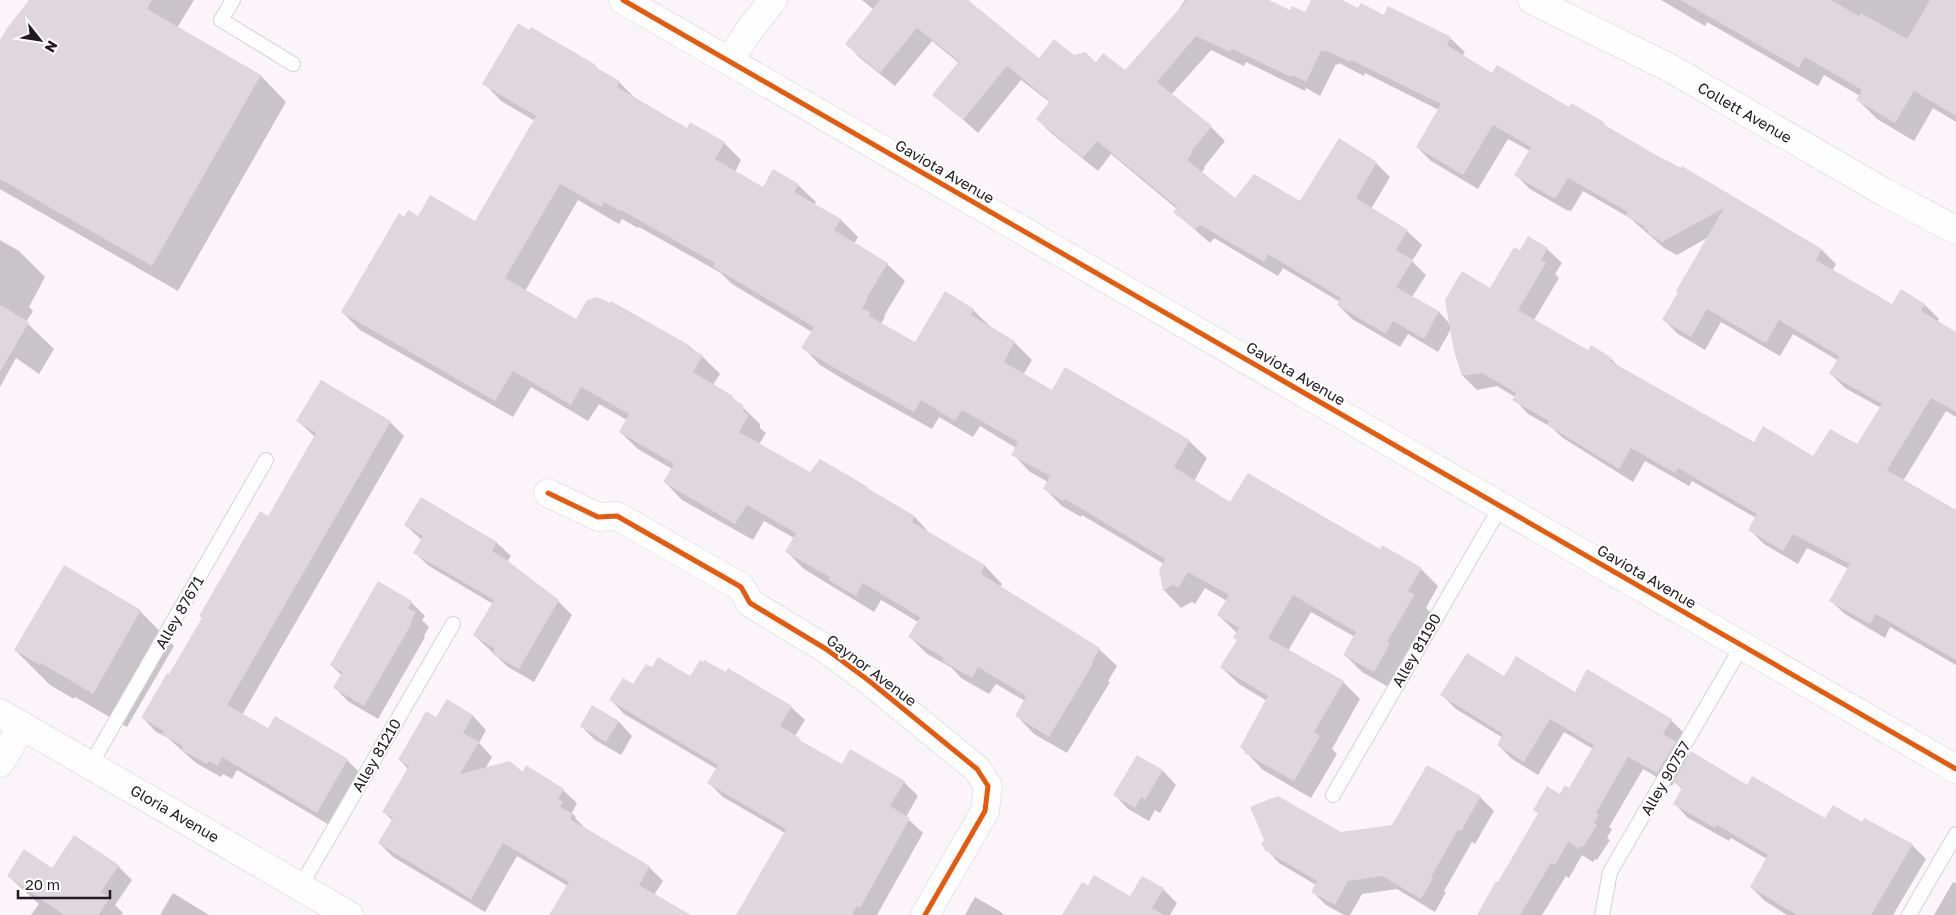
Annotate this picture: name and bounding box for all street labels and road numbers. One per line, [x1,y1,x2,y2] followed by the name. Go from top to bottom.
[1695,78,1796,146] street label: Collett Avenue
[892,135,998,207] street label: Gaviota Avenue
[1243,337,1349,409] street label: Gaviota Avenue
[1594,540,1700,612] street label: Gaviota Avenue
[151,572,207,652] street label: Alley 87671
[1388,610,1444,690] street label: Alley 81190
[823,630,921,710] street label: Gaynor Avenue
[348,715,404,795] street label: Alley 81210
[1637,738,1693,818] street label: Alley 90757
[128,780,223,846] street label: Gloria Avenue

